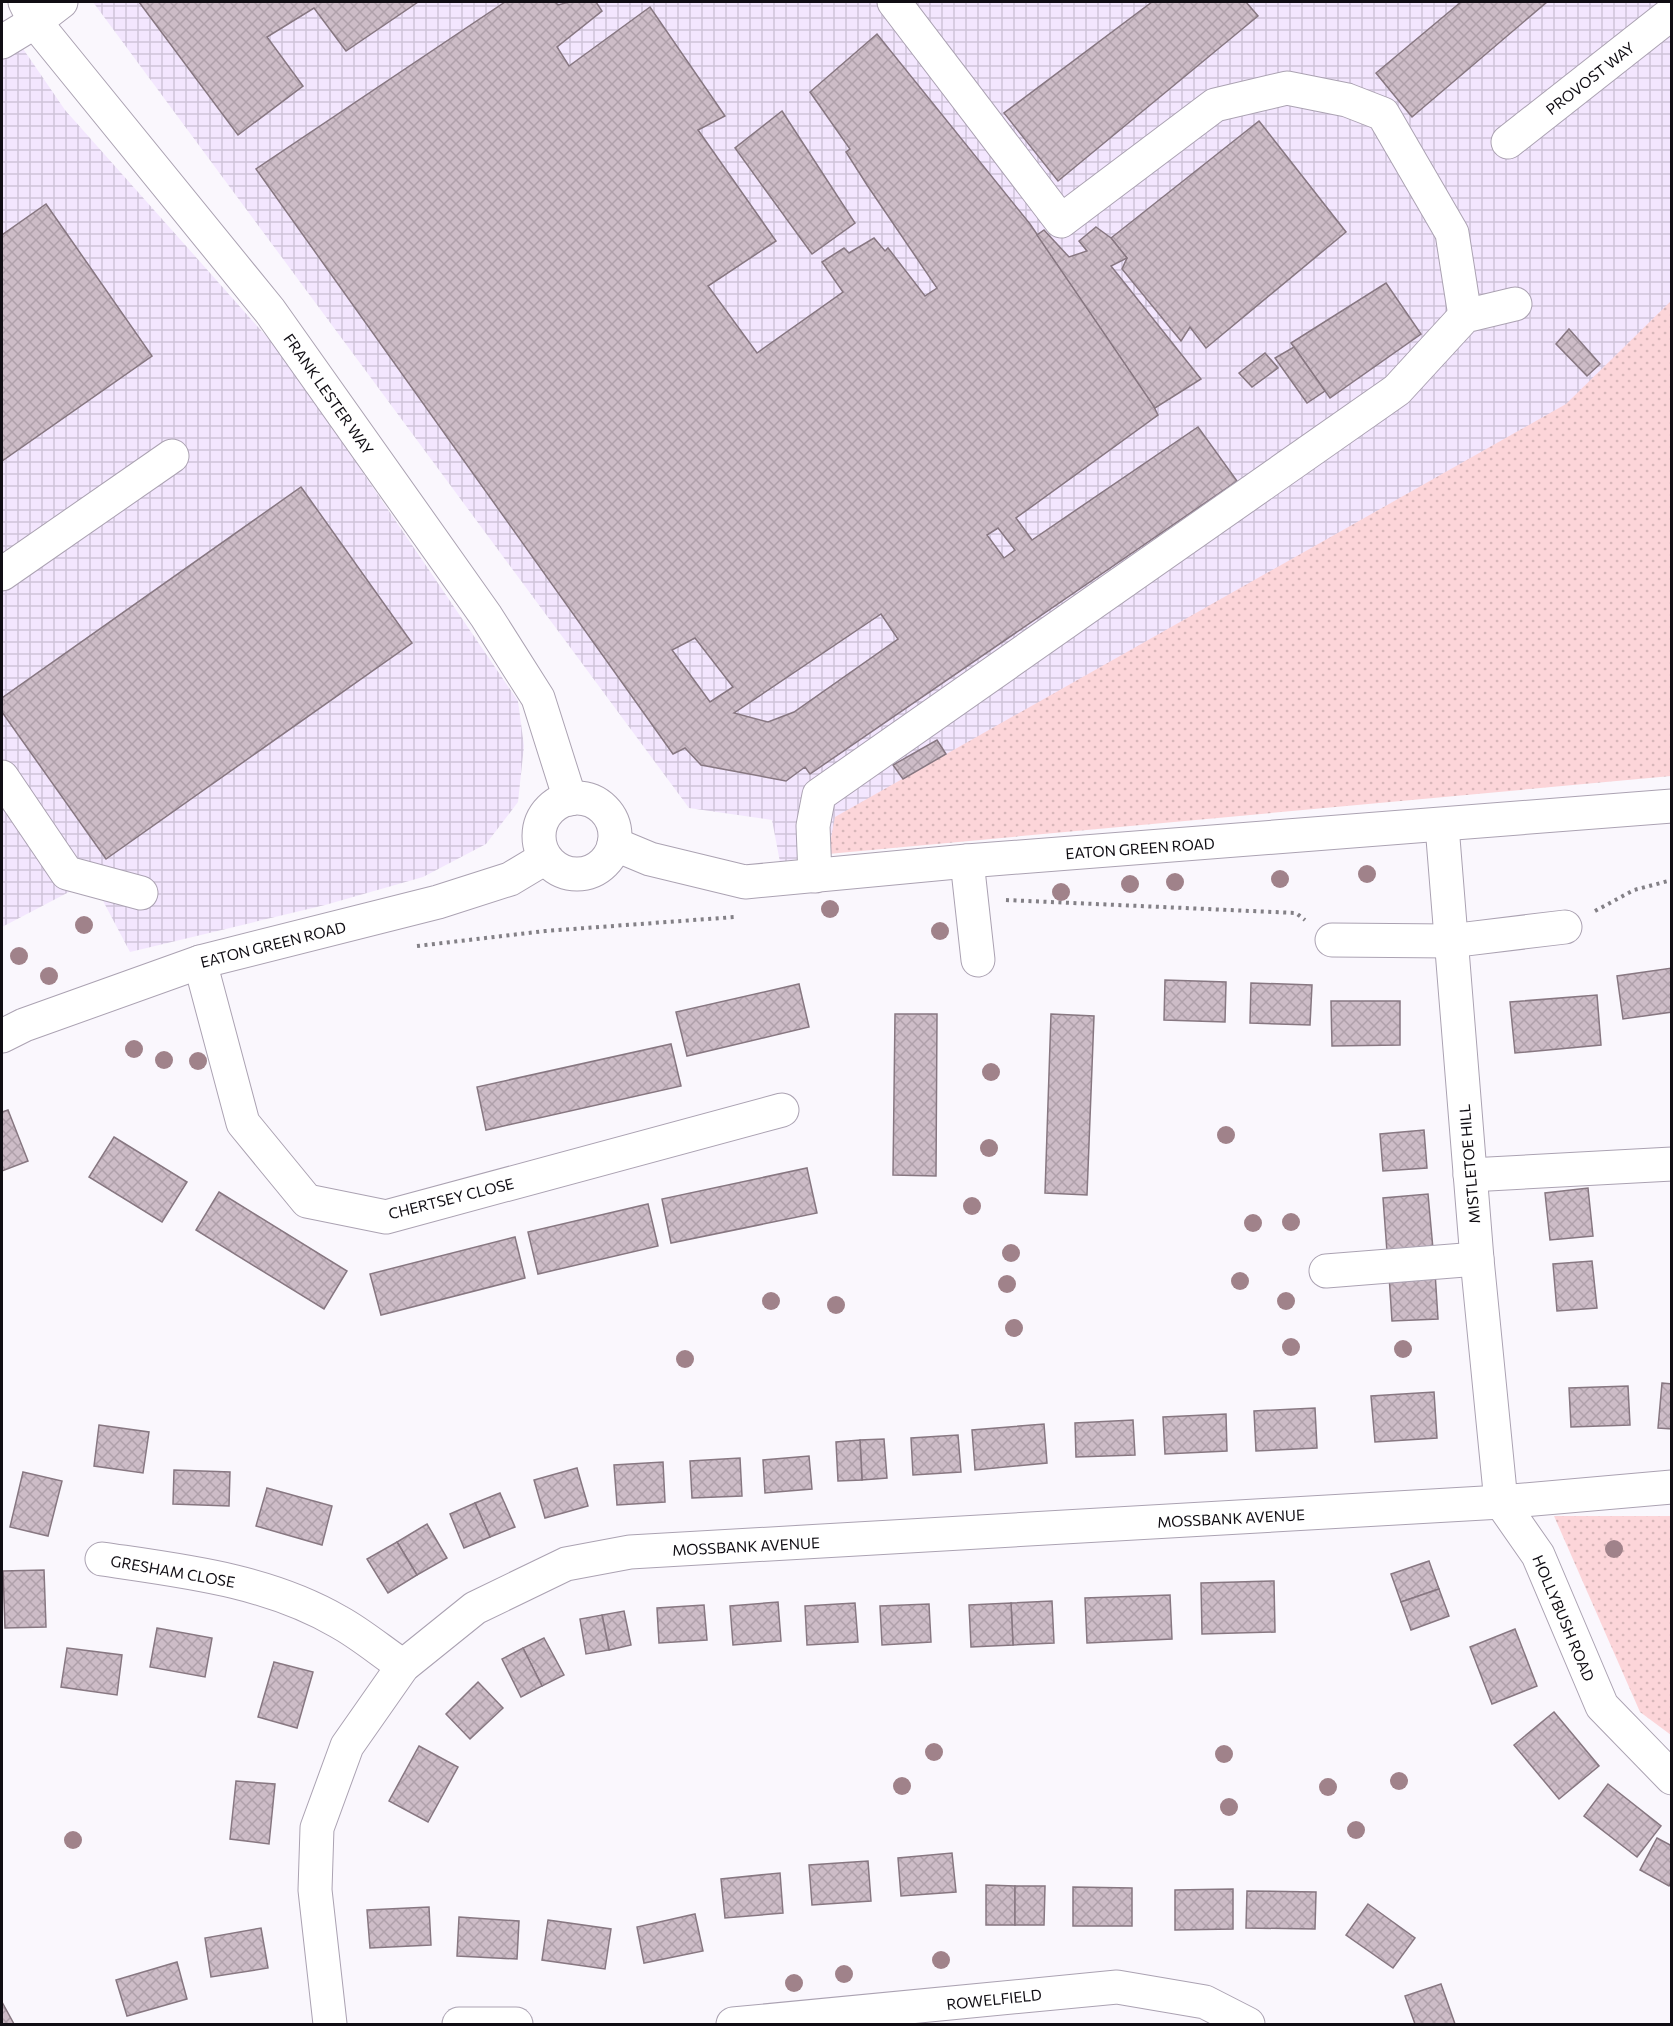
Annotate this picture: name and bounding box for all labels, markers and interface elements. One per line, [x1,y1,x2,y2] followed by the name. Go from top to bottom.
[1542,38,1638,118] street label: PROVOST WAY
[280,330,378,458] street label: FRANK LESTER WAY
[1065,834,1215,862] street label: EATON GREEN ROAD
[198,917,348,971] street label: EATON GREEN ROAD
[1455,1103,1483,1225] street label: MISTLETOE HILL
[386,1174,516,1222] street label: CHERTSEY CLOSE
[1157,1505,1305,1531] street label: MOSSBANK AVENUE
[672,1533,820,1559] street label: MOSSBANK AVENUE
[109,1551,237,1591] street label: GRESHAM CLOSE
[1529,1552,1599,1684] street label: HOLLYBUSH ROAD
[945,1985,1043,2013] street label: ROWELFIELD

